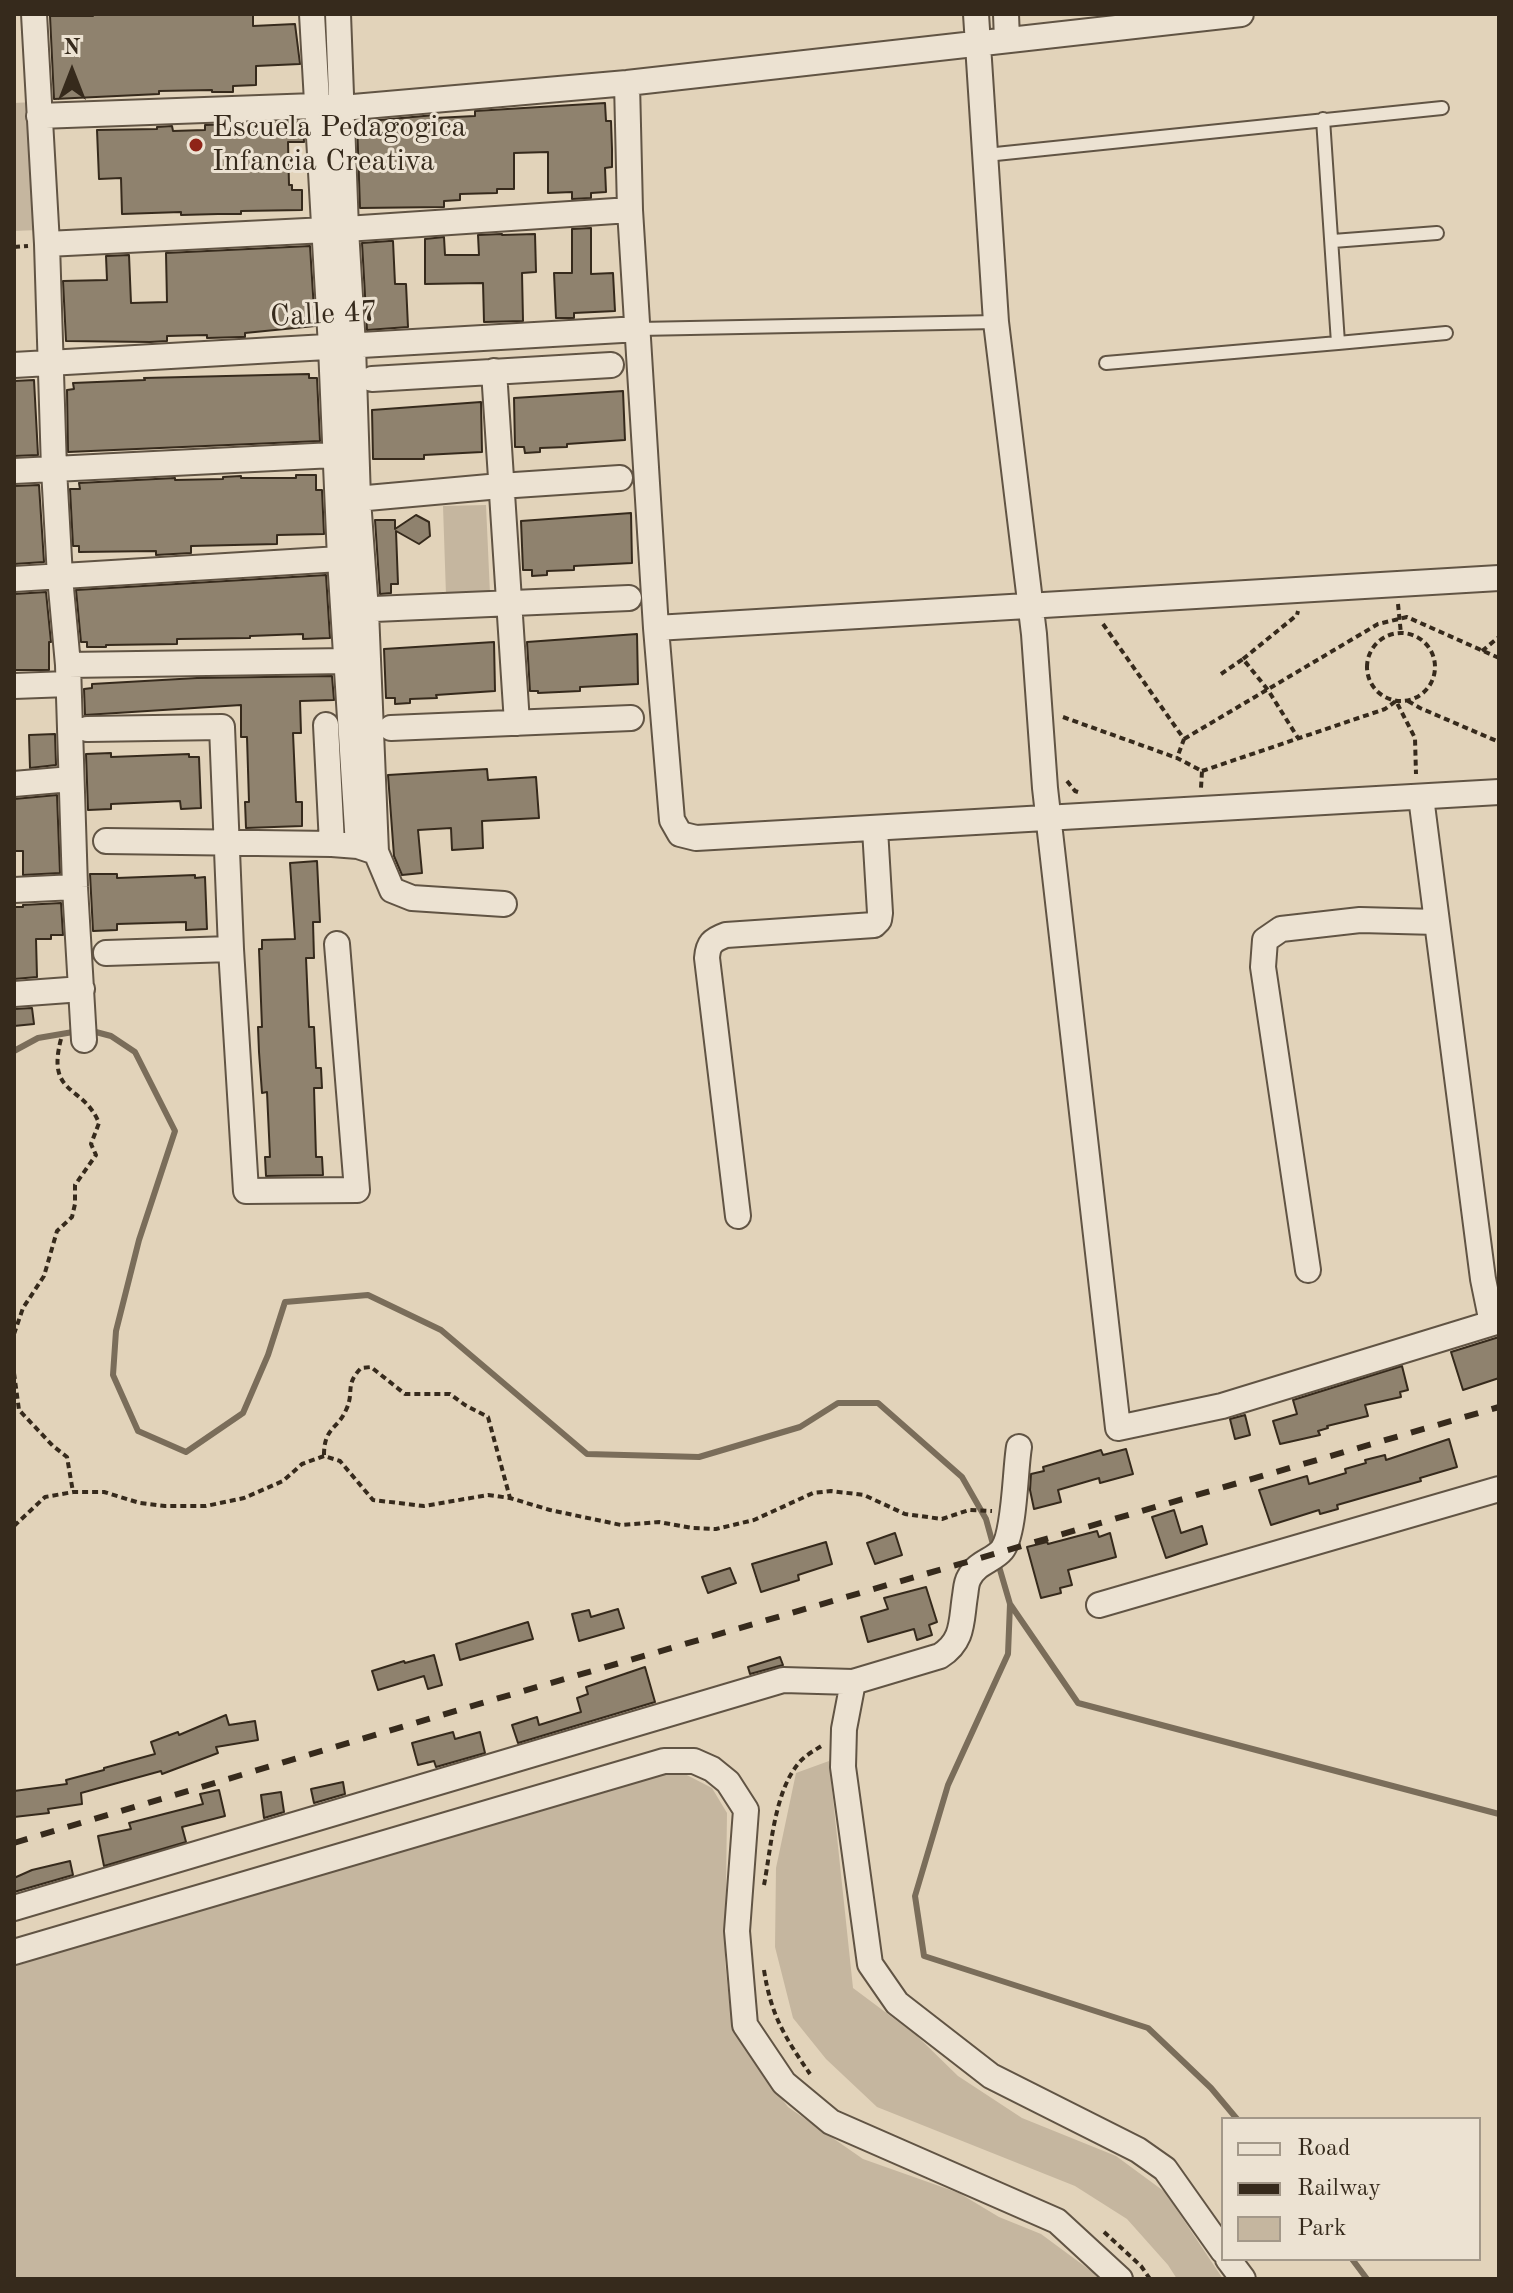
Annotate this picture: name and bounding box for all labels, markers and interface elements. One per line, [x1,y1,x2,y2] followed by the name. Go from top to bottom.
[32,32,112,112] north arrow
[64,37,80,59] text: N
[212,110,466,180] place label: Escuela Pedagogica Infancia Creativa
[187,136,205,154] marker: Escuela Pedagogica Infancia Creativa
[269,294,379,336] street label: Calle 47
[1221,2117,1481,2261] legend
[1297,2137,1350,2161] text: Road
[1297,2177,1381,2201] text: Railway
[1297,2217,1346,2241] text: Park

